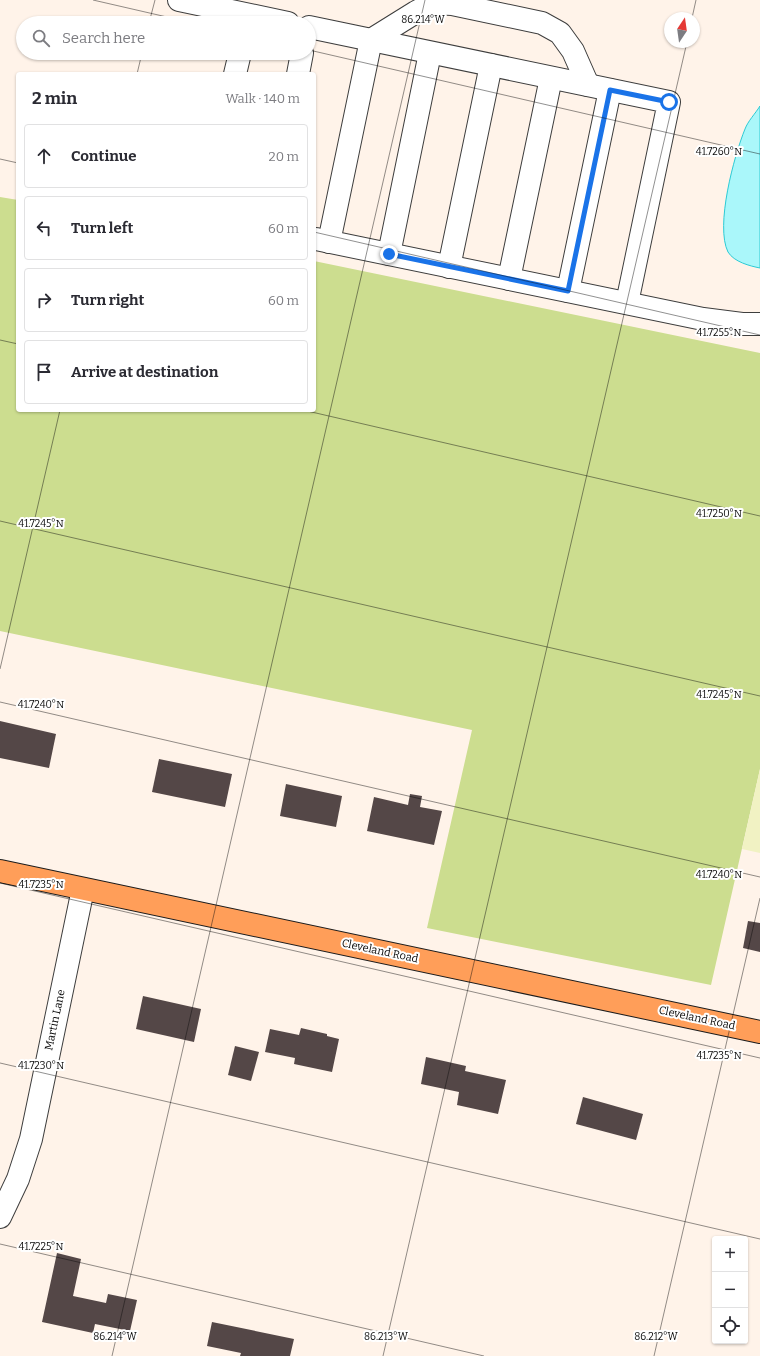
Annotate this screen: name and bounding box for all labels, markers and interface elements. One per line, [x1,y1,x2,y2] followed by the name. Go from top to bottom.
[664,12,700,48] north arrow
[401,14,446,26] text: 86.214°W
[16,16,316,60] search box
[30,27,52,49] icon: search
[62,29,145,47] text: Search here
[32,88,77,109] text: 2 min
[225,91,300,106] text: Walk · 140 m
[660,93,678,111] route start
[33,145,55,167] icon: ahead
[696,146,742,158] text: 41.7260°N
[71,147,137,165] text: Continue
[269,149,299,164] text: 20 m
[33,217,55,239] icon: left
[71,219,133,237] text: Turn left
[268,221,299,236] text: 60 m
[380,245,398,263] route end
[33,289,55,311] icon: right
[71,291,144,309] text: Turn right
[268,293,299,308] text: 60 m
[697,327,741,339] text: 41.7255°N
[33,361,55,383] icon: arrive
[71,363,218,381] text: Arrive at destination
[696,508,742,520] text: 41.7250°N
[18,518,64,530] text: 41.7245°N
[696,689,742,701] text: 41.7245°N
[18,699,64,711] text: 41.7240°N
[696,869,742,881] text: 41.7240°N
[18,879,64,891] text: 41.7235°N
[341,937,420,966] street label: Cleveland Road
[42,988,68,1052] street label: Martin Lane
[658,1004,737,1033] street label: Cleveland Road
[696,1050,742,1062] text: 41.7235°N
[18,1060,64,1072] text: 41.7230°N
[712,1236,748,1344] map controls
[712,1236,748,1272] button: +
[19,1241,64,1253] text: 41.7225°N
[712,1272,748,1308] button: −
[712,1308,748,1344] button: locate
[93,1331,138,1343] text: 86.214°W
[364,1331,409,1343] text: 86.213°W
[634,1331,679,1343] text: 86.212°W

